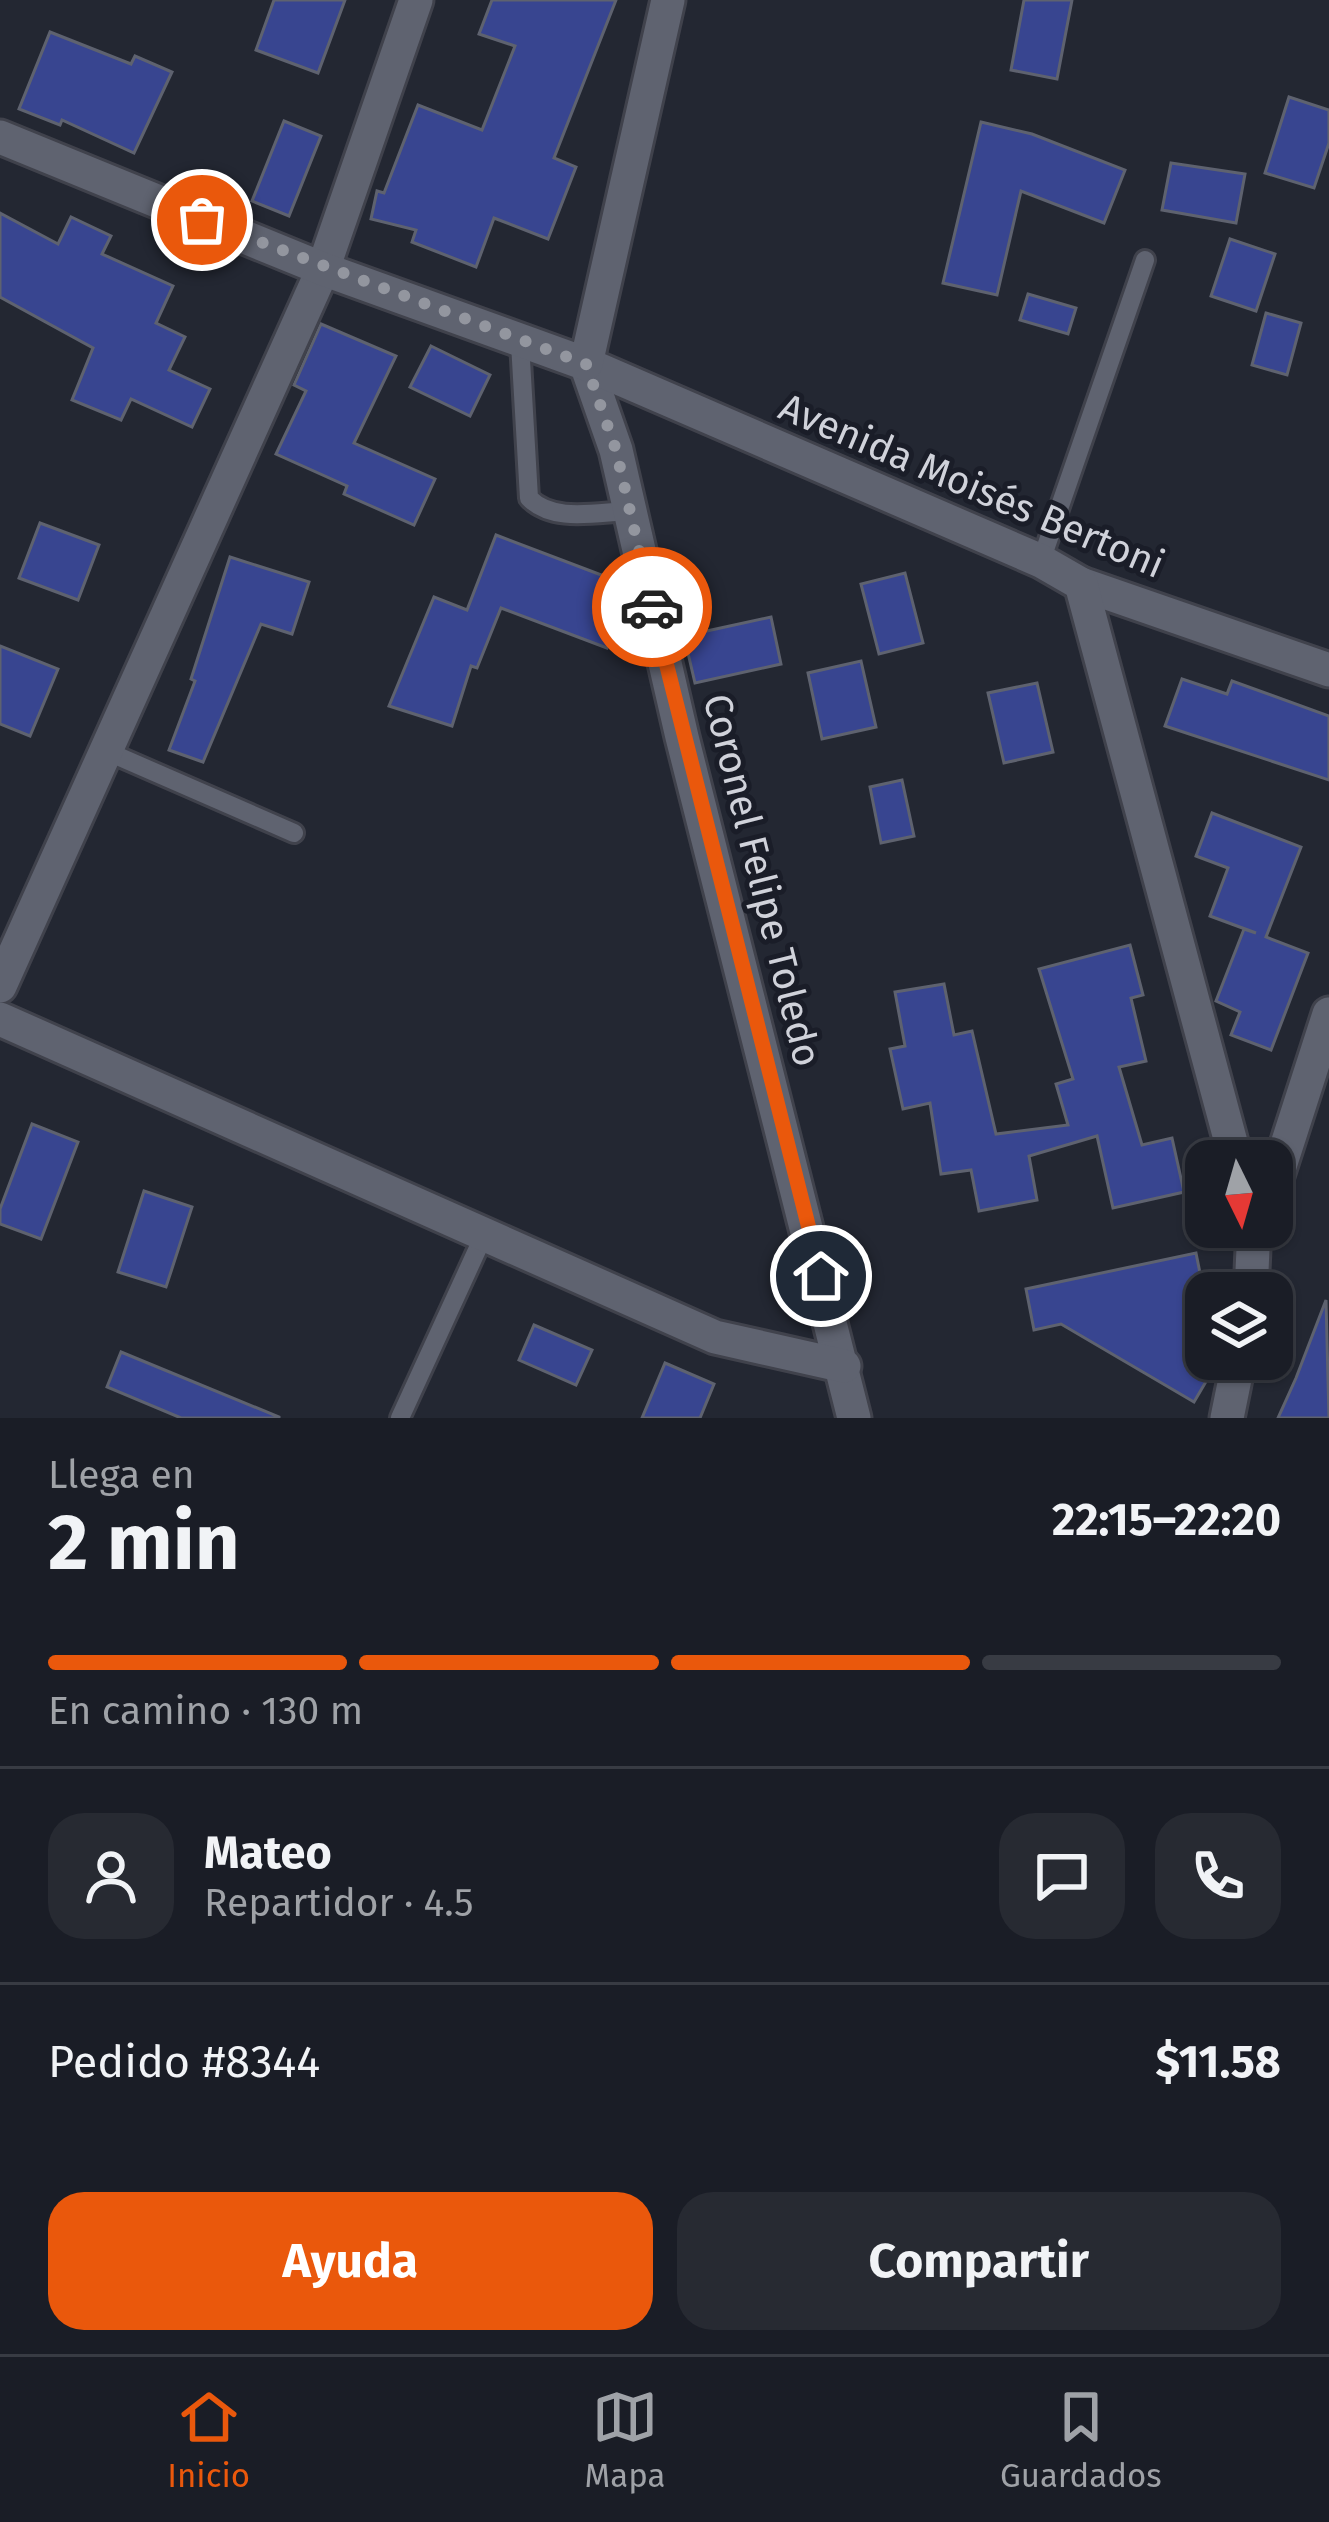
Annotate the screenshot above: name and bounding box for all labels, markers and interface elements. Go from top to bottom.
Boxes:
pin [151,169,253,271]
icon: bag [169,187,235,253]
street label: Avenida Moisés Bertoni [772,384,1171,588]
courier [592,547,712,667]
icon: car [619,574,685,640]
street label: Coronel Felipe Toledo [694,689,831,1071]
north arrow [1185,1140,1293,1248]
map controls [1185,1140,1293,1380]
pin [770,1225,872,1327]
icon: home [788,1243,854,1309]
button: layers [1185,1272,1293,1380]
text: Llega en [48,1452,195,1498]
text: 22:15–22:20 [1052,1493,1281,1547]
text: 2 min [48,1496,240,1590]
text: En camino · 130 m [48,1688,363,1734]
button: person [48,1813,174,1939]
button: chat [999,1813,1125,1939]
button: phone [1155,1813,1281,1939]
text: Mateo [204,1826,332,1880]
text: Repartidor · 4.5 [204,1880,474,1926]
text: Pedido #8344 [48,2035,320,2089]
text: $11.58 [1155,2035,1281,2089]
button: Ayuda [48,2192,653,2330]
button: Compartir [677,2192,1281,2330]
tab: Inicio [167,2384,250,2496]
tab: Mapa [585,2384,665,2496]
tab: Guardados [1000,2384,1162,2496]

